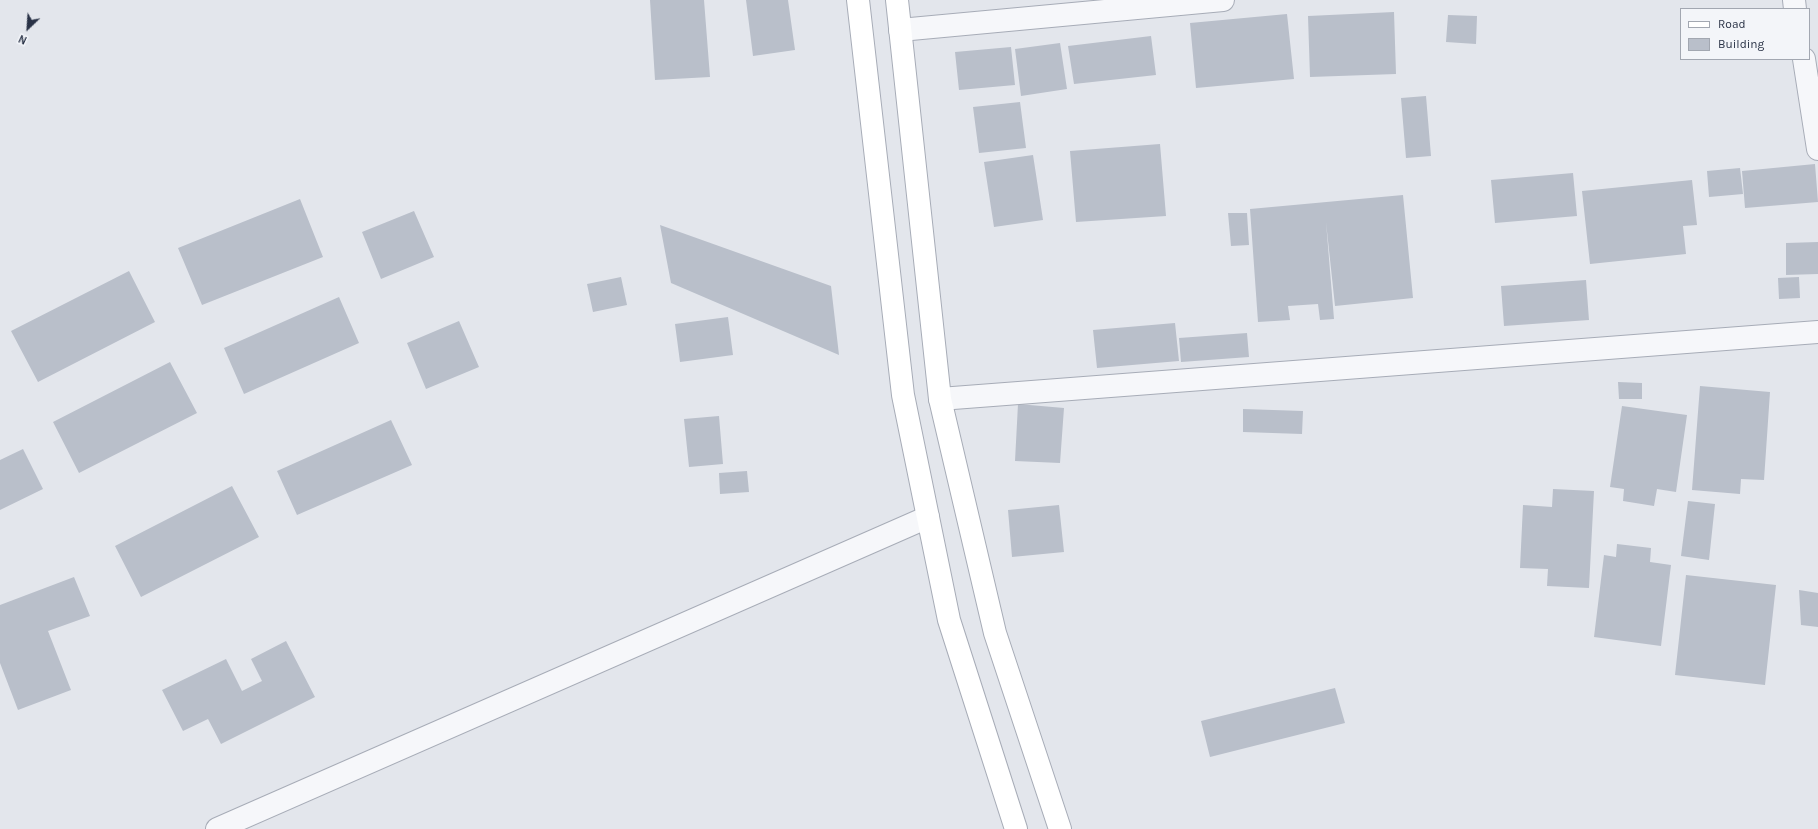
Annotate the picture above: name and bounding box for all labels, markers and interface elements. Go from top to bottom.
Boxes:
north arrow [8,8,48,48]
legend [1680,8,1810,60]
text: Road [1718,17,1746,31]
text: N [16,32,29,47]
text: Building [1718,37,1764,51]

